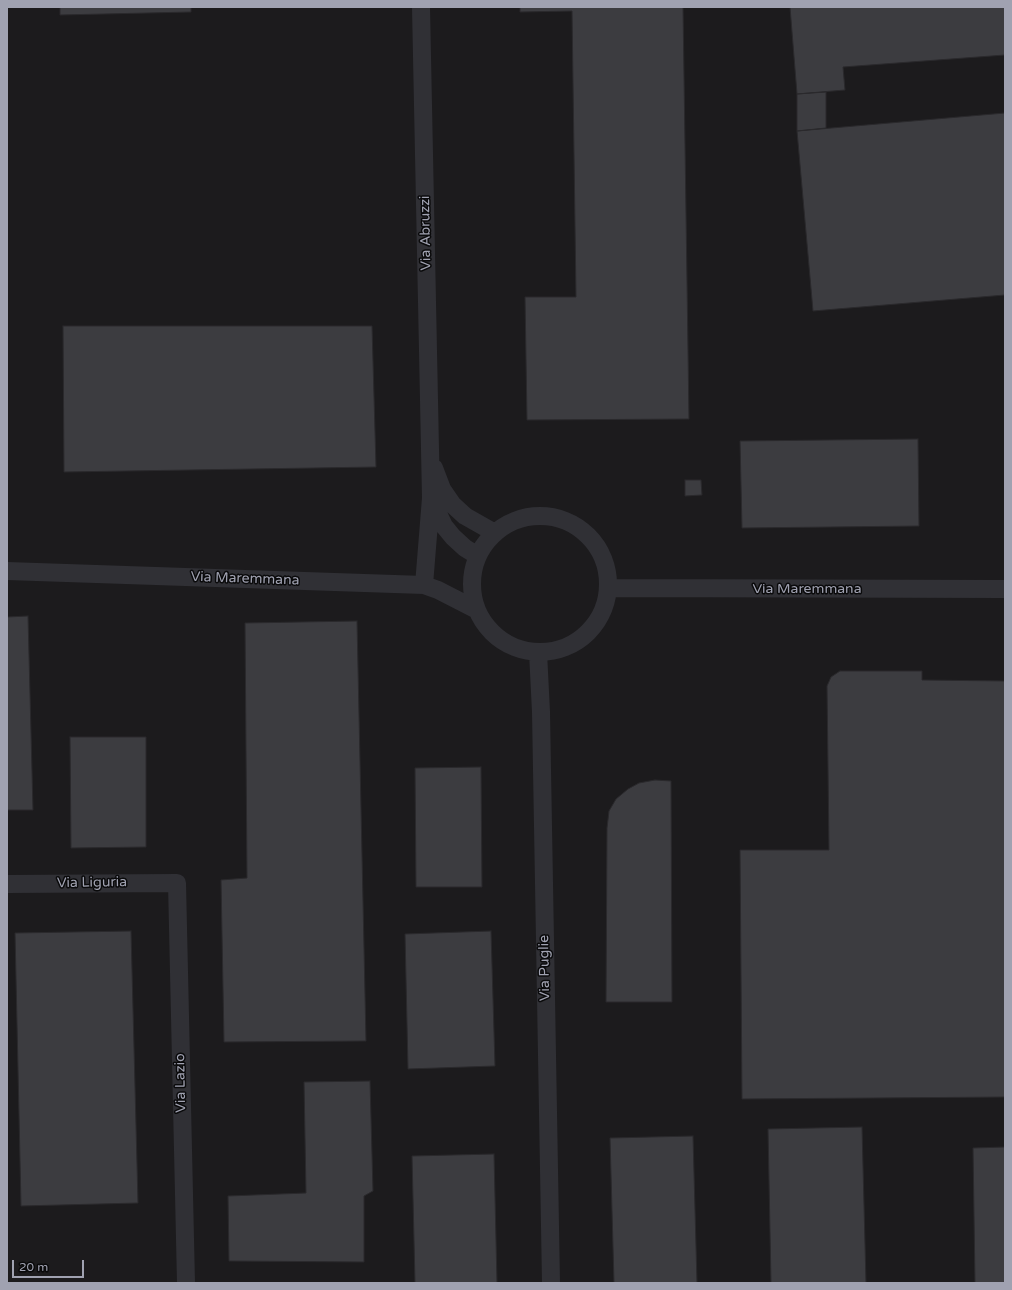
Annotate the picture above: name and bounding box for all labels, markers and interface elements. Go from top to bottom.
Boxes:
street label: Via Abruzzi [417,195,435,271]
street label: Via Maremmana [190,569,300,589]
street label: Via Maremmana [752,581,862,597]
street label: Via Liguria [57,874,127,892]
street label: Via Puglie [536,935,554,1001]
street label: Via Lazio [172,1053,190,1113]
scale bar [14,1252,86,1278]
text: 20 m [19,1260,48,1274]

